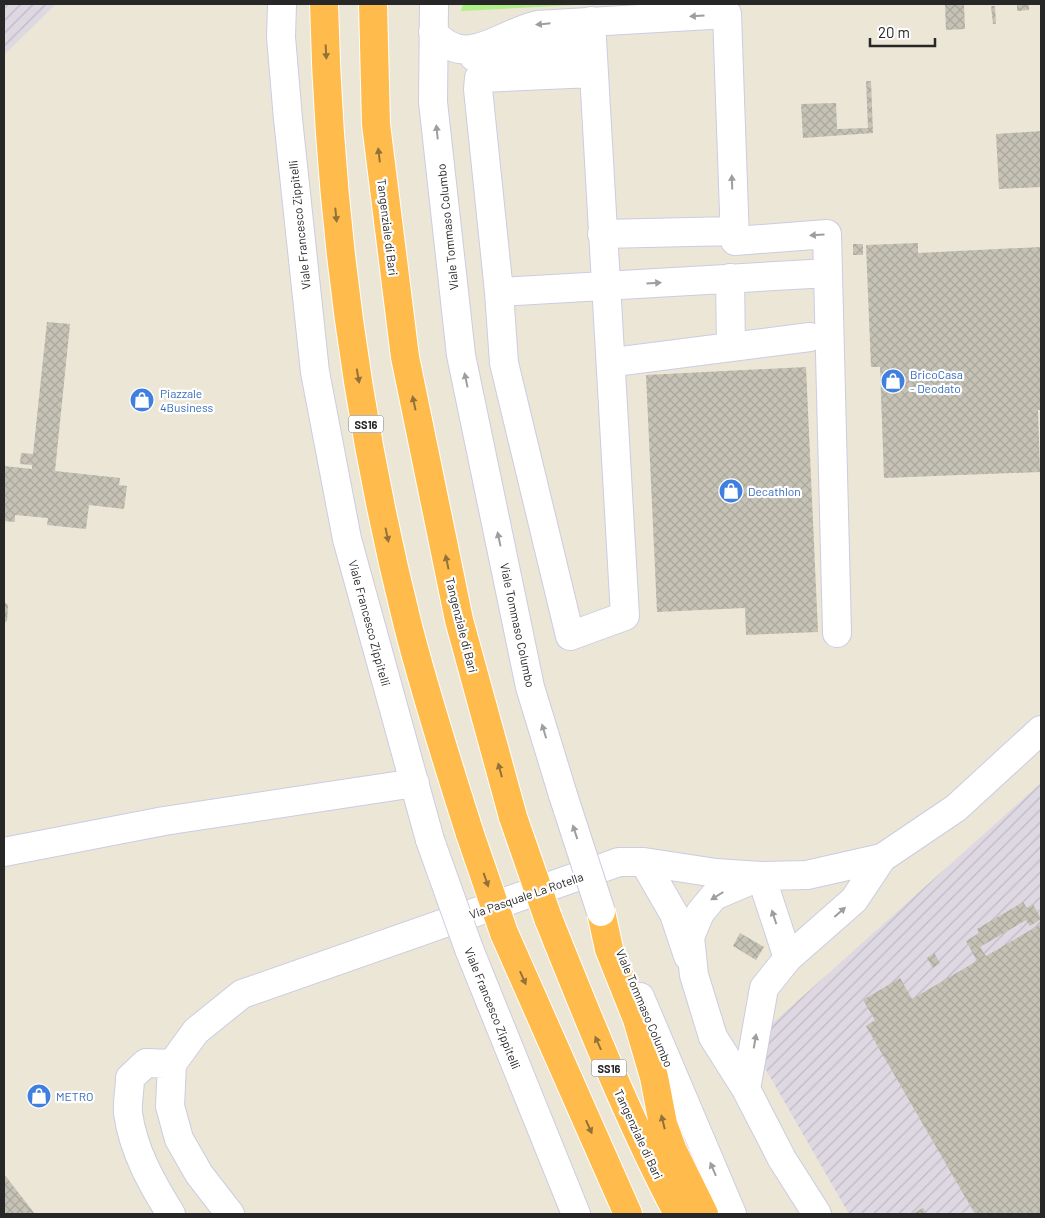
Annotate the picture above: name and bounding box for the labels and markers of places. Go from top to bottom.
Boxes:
place label: BricoCasa - Deodato [910,367,963,395]
shop icon: BricoCasa - Deodato [880,368,906,394]
place label: Piazzale 4Business [160,386,213,414]
shop icon: Piazzale 4Business [129,387,155,413]
shop icon: Decathlon [718,478,744,504]
place label: Decathlon [748,484,801,498]
shop icon: METRO [26,1083,52,1109]
place label: METRO [56,1089,93,1103]

